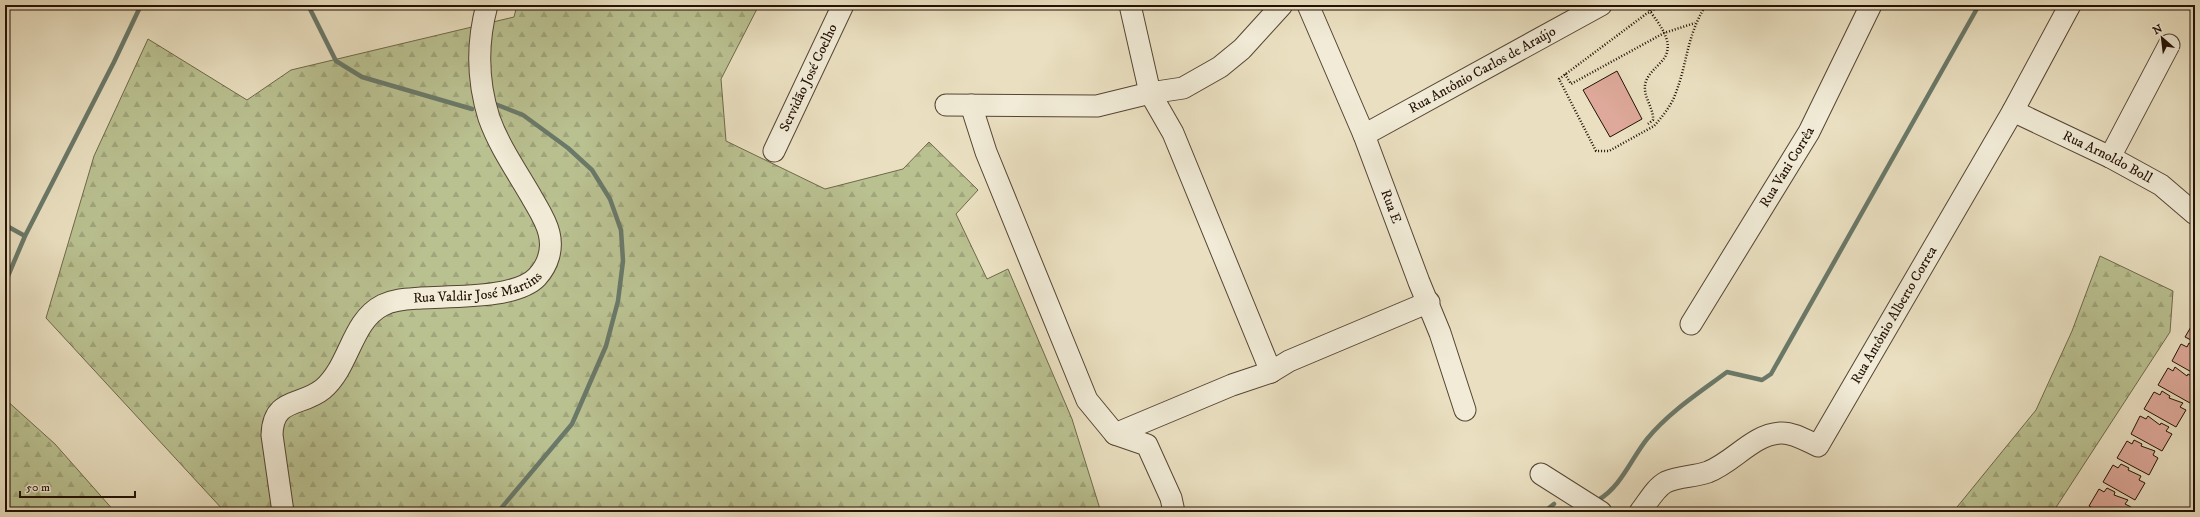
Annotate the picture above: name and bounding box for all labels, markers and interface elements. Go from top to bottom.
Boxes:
north arrow [2142,18,2182,58]
street label: Servidão José Coelho [775,21,842,135]
street label: Rua Antônio Carlos de Araújo [1406,22,1559,118]
text: N [2151,22,2165,38]
street label: Rua Vani Corrêa [1756,124,1819,211]
street label: Rua Arnoldo Boll [2060,127,2156,188]
street label: Rua E [1376,187,1405,226]
street label: Rua Antônio Alberto Correa [1847,243,1941,387]
street label: Rua Valdir José Martins [413,268,547,308]
scale bar [20,473,135,499]
text: 50 m [26,480,50,495]

